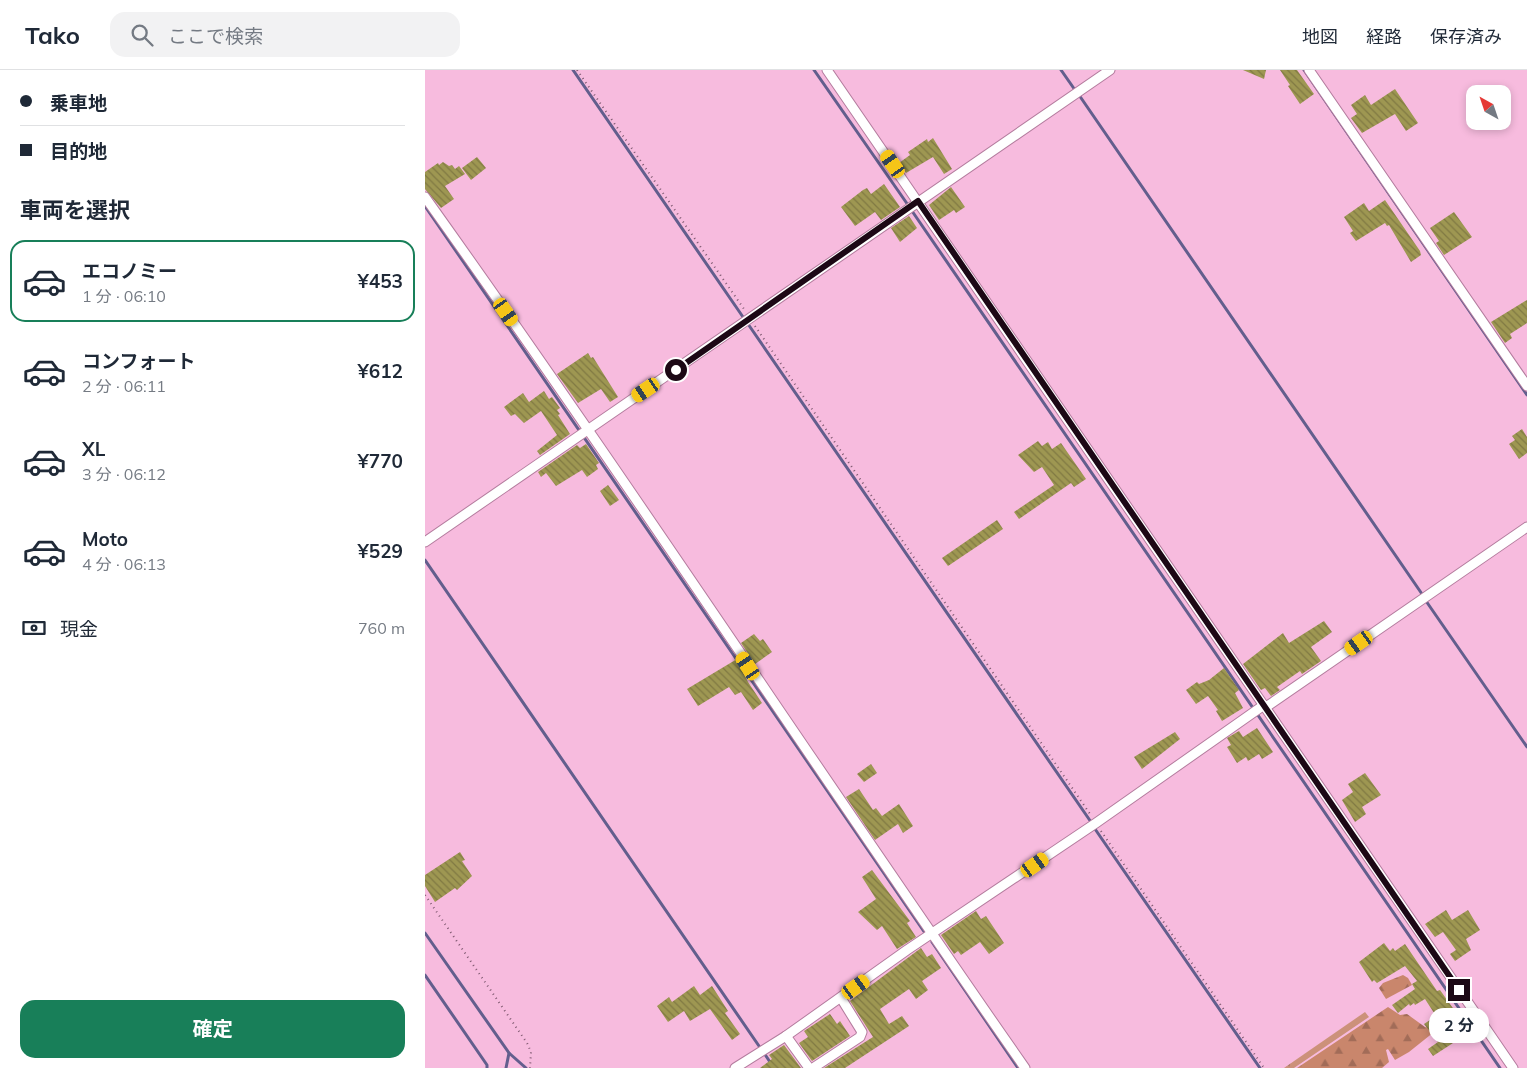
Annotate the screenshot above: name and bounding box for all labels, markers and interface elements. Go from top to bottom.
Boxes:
search box [110,12,460,57]
text: Tako [25,20,80,50]
icon: search [128,21,156,49]
text: ここで検索 [168,24,263,48]
text: 地図 [1302,25,1338,48]
text: 経路 [1366,25,1402,48]
text: 保存済み [1430,25,1502,48]
north arrow [1466,85,1511,130]
map controls [1466,85,1511,130]
text: 乗車地 [50,91,107,115]
text: 目的地 [50,139,107,163]
car [878,147,907,181]
text: 車両を選択 [20,196,130,224]
icon: car [22,259,67,304]
text: エコノミー [82,259,177,283]
text: ¥453 [357,269,403,293]
text: 1 分 · 06:10 [82,286,166,306]
car [491,295,520,329]
icon: car [22,349,67,394]
text: コンフォート [82,349,195,373]
text: ¥612 [357,359,403,383]
route start [665,359,687,381]
car [629,375,662,405]
text: 2 分 · 06:11 [82,376,166,396]
text: XL [82,437,105,461]
icon: car [22,439,67,484]
text: ¥770 [357,449,403,473]
text: 3 分 · 06:12 [82,464,166,484]
text: Moto [82,527,128,551]
icon: car [22,529,67,574]
text: ¥529 [357,539,403,563]
text: 4 分 · 06:13 [82,554,166,574]
icon: cash [20,614,48,642]
text: 現金 [60,617,98,641]
text: 760 m [358,618,405,638]
car [1342,628,1375,658]
car [733,649,762,683]
car [1018,850,1051,880]
car [839,972,872,1002]
route end [1448,979,1470,1001]
button: 確定 [20,1000,405,1058]
callout: 2 分 [1429,1008,1489,1042]
text: 2 分 [1444,1015,1474,1035]

